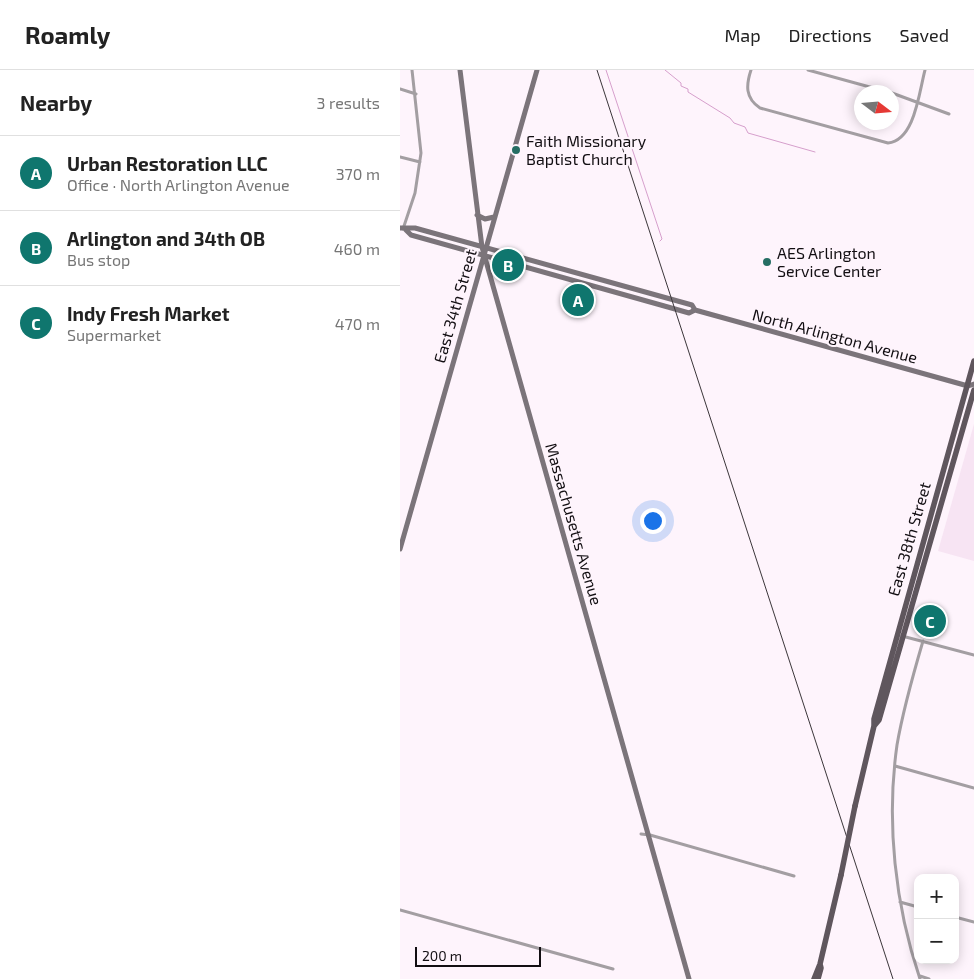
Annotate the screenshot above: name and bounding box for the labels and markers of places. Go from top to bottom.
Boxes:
place label: Faith Missionary Baptist Church [526,131,647,168]
marker: Faith Missionary Baptist Church [510,144,522,156]
place label: AES Arlington Service Center [777,243,882,280]
pin: B [492,246,524,284]
marker: AES Arlington Service Center [761,256,773,268]
pin: A [562,281,594,319]
pin: C [914,602,946,640]

